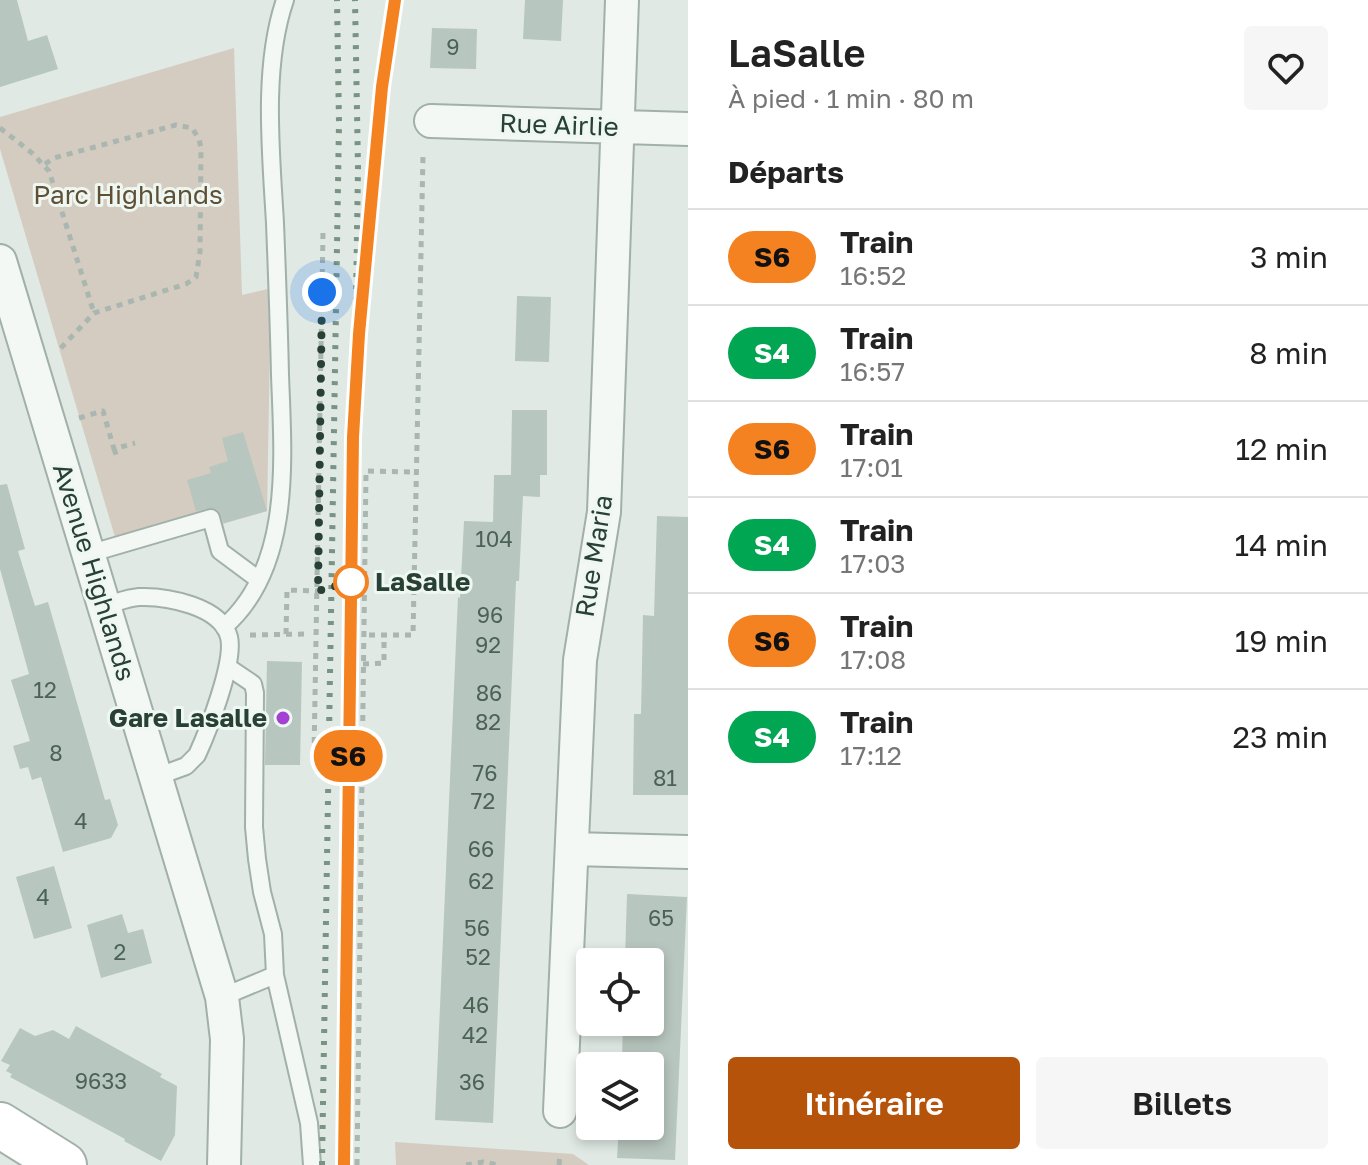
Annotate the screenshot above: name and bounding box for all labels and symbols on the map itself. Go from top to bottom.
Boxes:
house number: 9 [446,33,460,60]
street label: Rue Airlie [499,107,619,142]
park label: Parc Highlands [33,179,223,210]
your location [302,272,342,312]
street label: Avenue Highlands [47,459,142,684]
street label: Rue Maria [569,493,618,619]
house number: 104 [475,525,513,552]
marker: LaSalle [334,565,368,599]
place label: LaSalle [375,566,470,597]
house number: 96 [477,601,503,628]
house number: 92 [475,631,501,658]
house number: 12 [33,676,57,703]
house number: 86 [476,679,502,706]
place label: Gare Lasalle [109,702,267,733]
house number: 82 [475,708,501,735]
marker: Gare Lasalle [274,709,292,727]
line badge: S6 [312,730,384,782]
house number: 8 [49,739,63,766]
house number: 76 [473,759,497,786]
house number: 81 [653,764,677,791]
house number: 72 [471,787,495,814]
house number: 4 [74,807,88,834]
house number: 66 [468,835,494,862]
house number: 62 [468,867,494,894]
house number: 4 [36,883,50,910]
house number: 65 [648,904,674,931]
house number: 56 [464,914,490,941]
house number: 2 [114,938,126,965]
house number: 52 [465,943,491,970]
house number: 46 [463,991,489,1018]
house number: 42 [462,1021,488,1048]
house number: 9633 [75,1067,127,1094]
house number: 36 [459,1068,485,1095]

